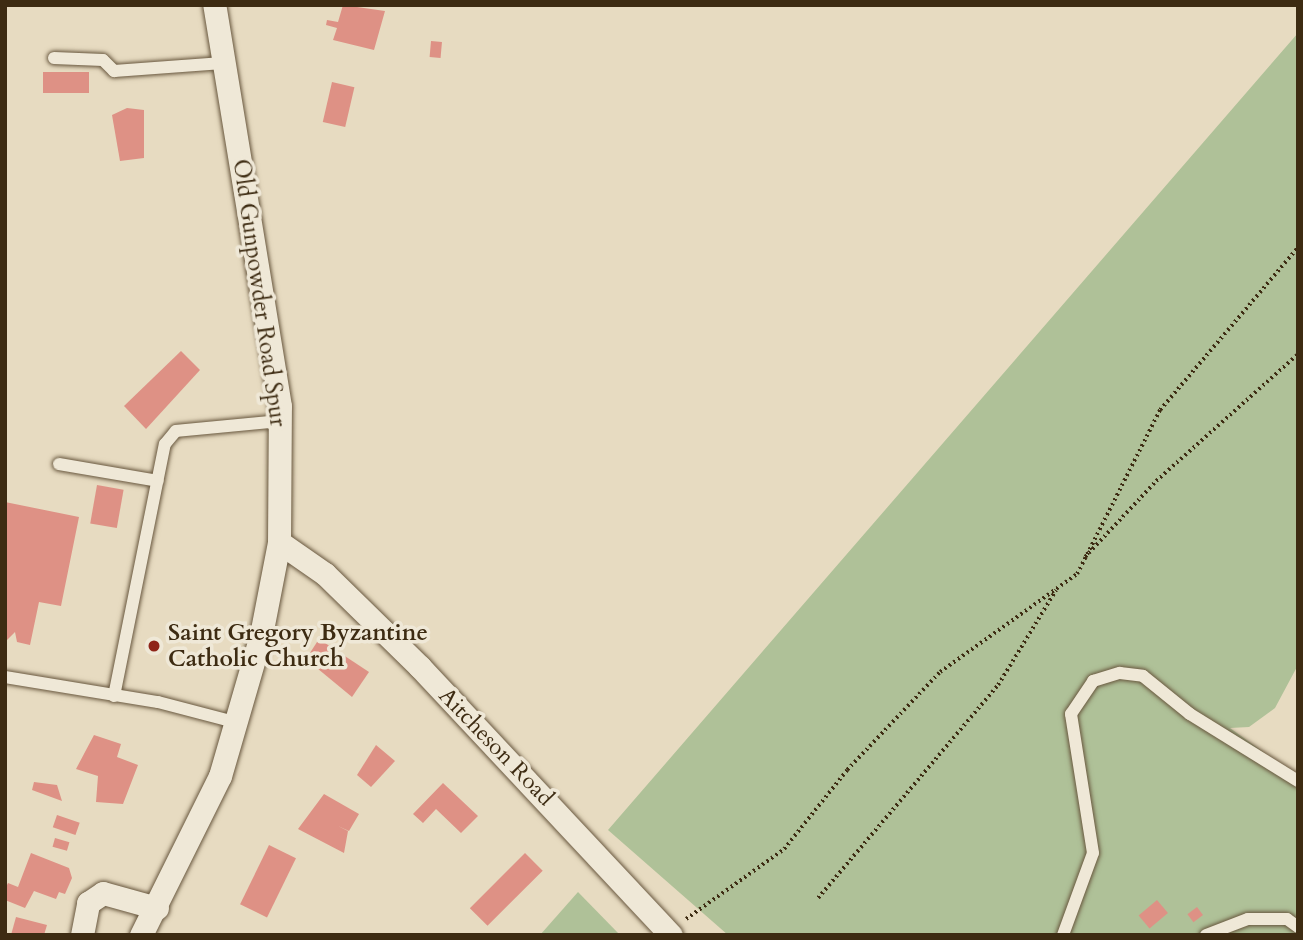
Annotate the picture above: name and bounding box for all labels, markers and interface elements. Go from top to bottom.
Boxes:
street label: Old Gunpowder Road Spur [227,157,291,429]
place label: Saint Gregory Byzantine Catholic Church [168,619,428,673]
marker: Saint Gregory Byzantine Catholic Church [146,638,162,654]
street label: Aitcheson Road [433,682,559,812]

